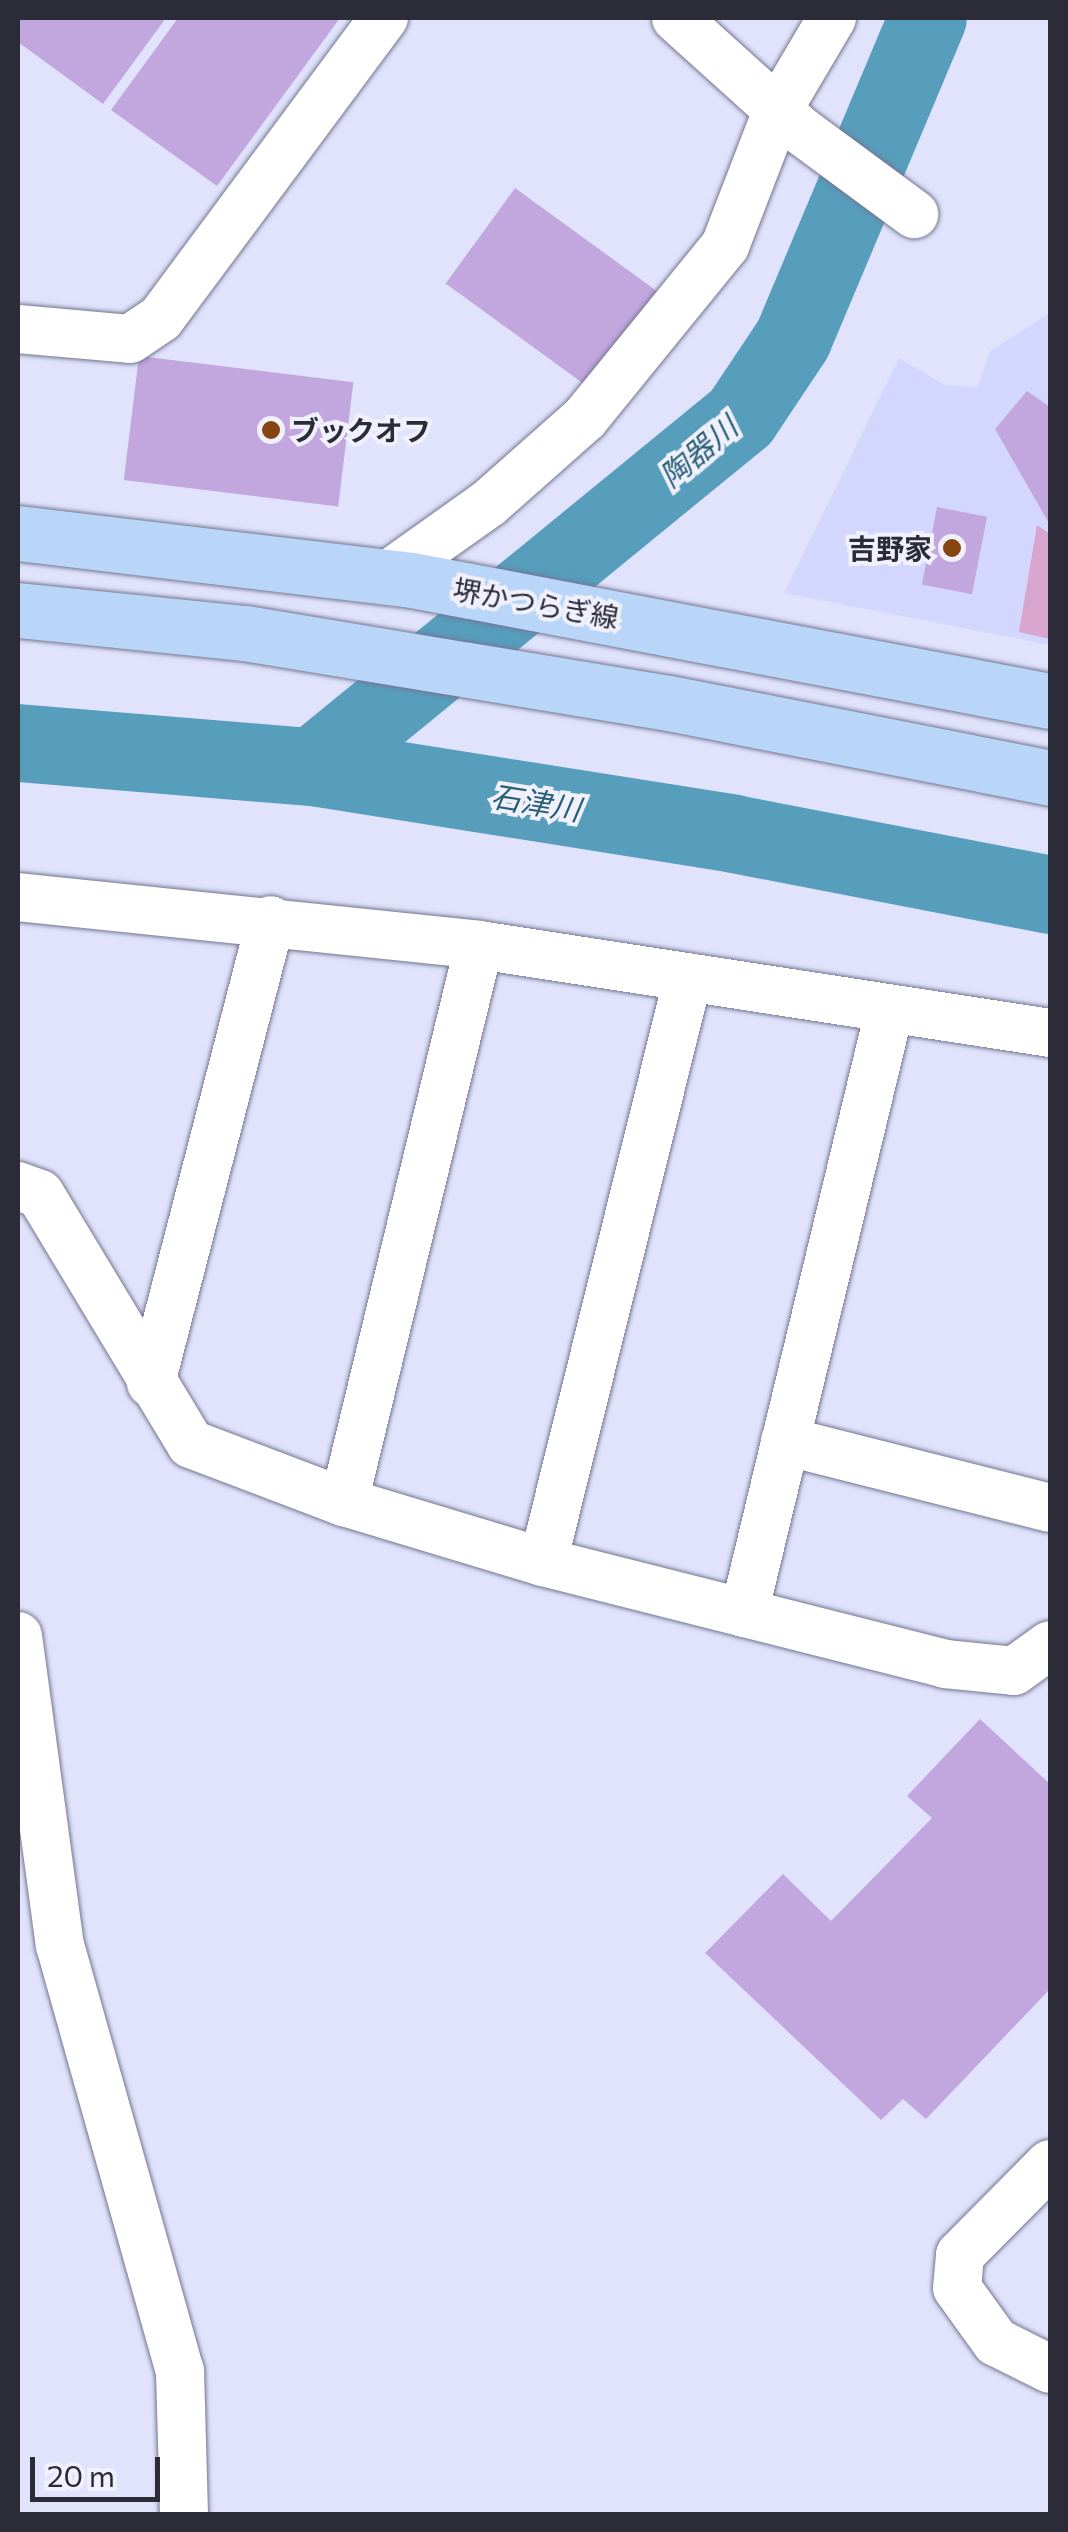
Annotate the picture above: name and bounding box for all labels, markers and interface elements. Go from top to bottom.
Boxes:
water label: 陶器川 [652,408,744,494]
place label: ブックオフ [291,413,431,447]
marker: ブックオフ [260,419,282,441]
place label: 吉野家 [848,531,932,565]
marker: 吉野家 [941,537,963,559]
street label: 堺かつらぎ線 [450,572,622,634]
water label: 石津川 [489,777,583,827]
scale bar [35,2437,165,2499]
text: 20 m [47,2456,115,2493]

